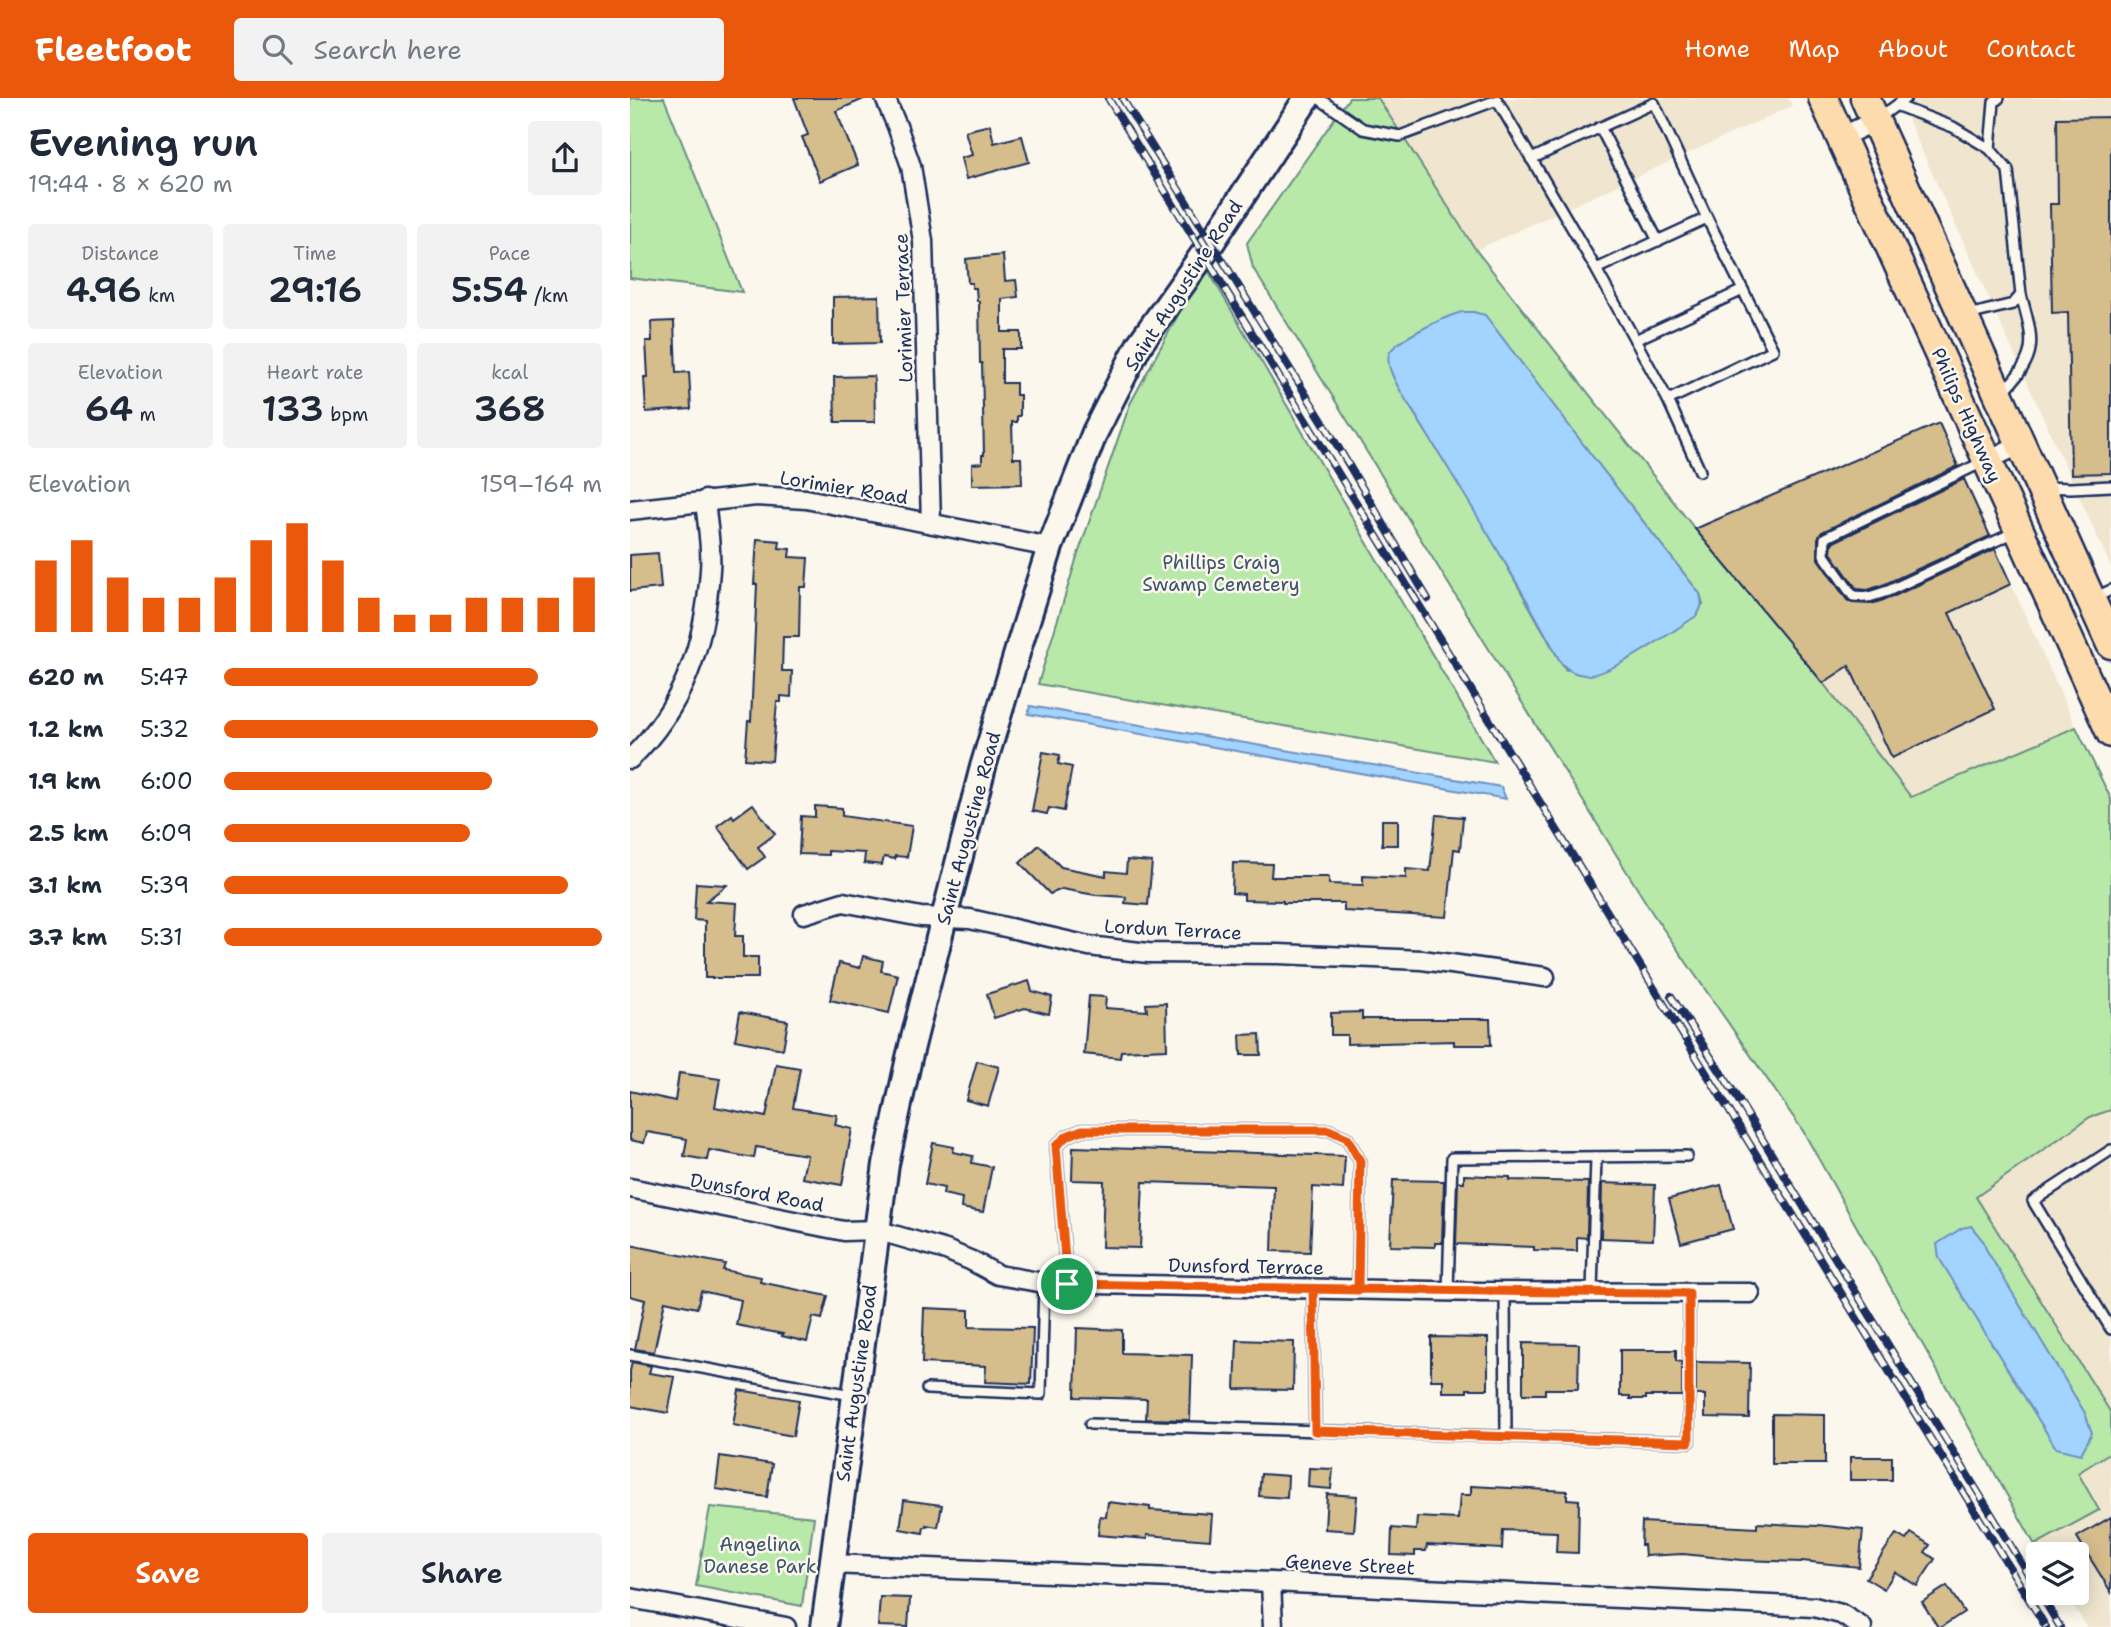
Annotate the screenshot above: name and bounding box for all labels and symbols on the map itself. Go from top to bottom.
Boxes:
street label: Saint Augustine Road [1119,195,1248,376]
street label: Lorimier Terrace [888,233,919,383]
street label: Philips Highway [1926,344,2008,487]
street label: Lorimier Road [778,465,910,510]
park label: Phillips Craig Swamp Cemetery [1142,550,1300,597]
street label: Saint Augustine Road [931,729,1006,927]
street label: Lordun Terrace [1103,913,1242,946]
street label: Dunsford Road [688,1167,826,1218]
street label: Dunsford Terrace [1168,1253,1324,1280]
pin [1037,1254,1097,1314]
street label: Saint Augustine Road [830,1283,883,1483]
park label: Angelina Danese Park [703,1532,817,1579]
street label: Geneve Street [1284,1549,1415,1580]

